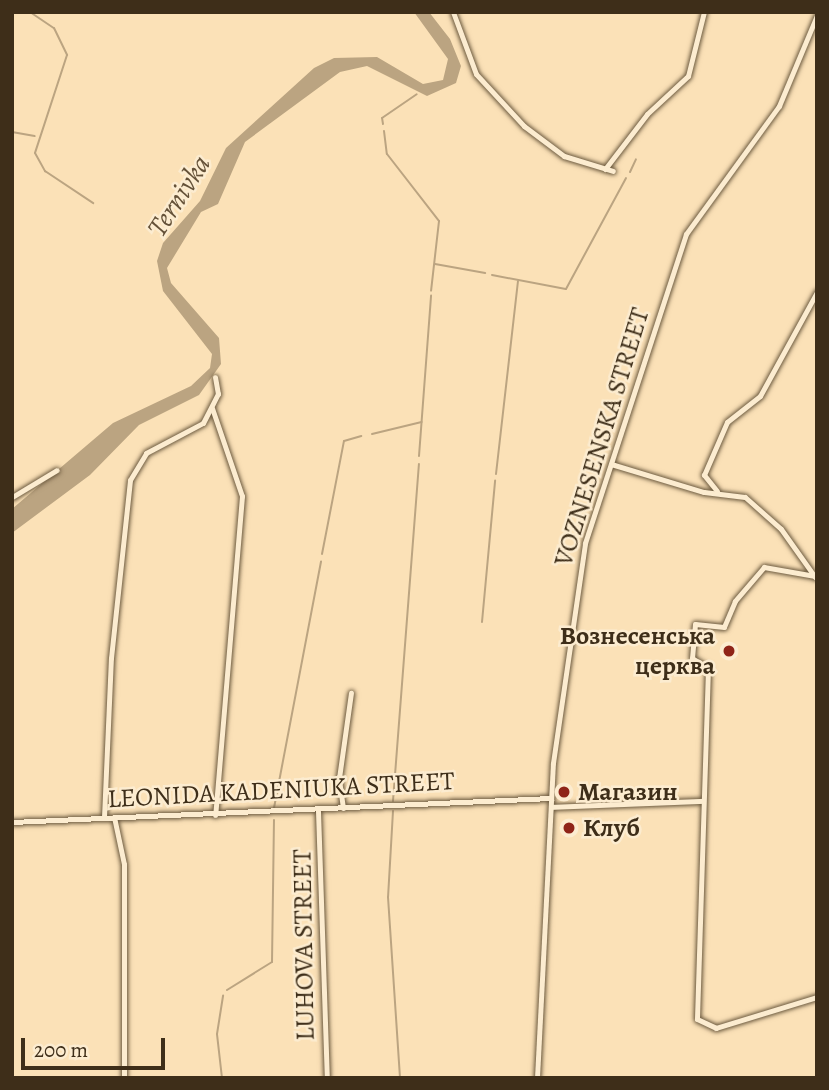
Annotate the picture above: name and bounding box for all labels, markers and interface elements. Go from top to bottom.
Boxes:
water label: Ternivka [140,149,218,243]
street label: VOZNESENSKA STREET [548,304,656,570]
place label: Вознесенська церква [560,620,715,682]
marker: Вознесенська церква [721,643,737,659]
street label: LEONIDA KADENIUKA STREET [107,765,455,815]
place label: Магазин [578,776,678,808]
marker: Магазин [556,784,572,800]
place label: Клуб [583,812,640,844]
marker: Клуб [561,820,577,836]
street label: LUHOVA STREET [287,849,321,1041]
scale bar [24,1024,168,1068]
text: 200 m [34,1036,88,1064]

